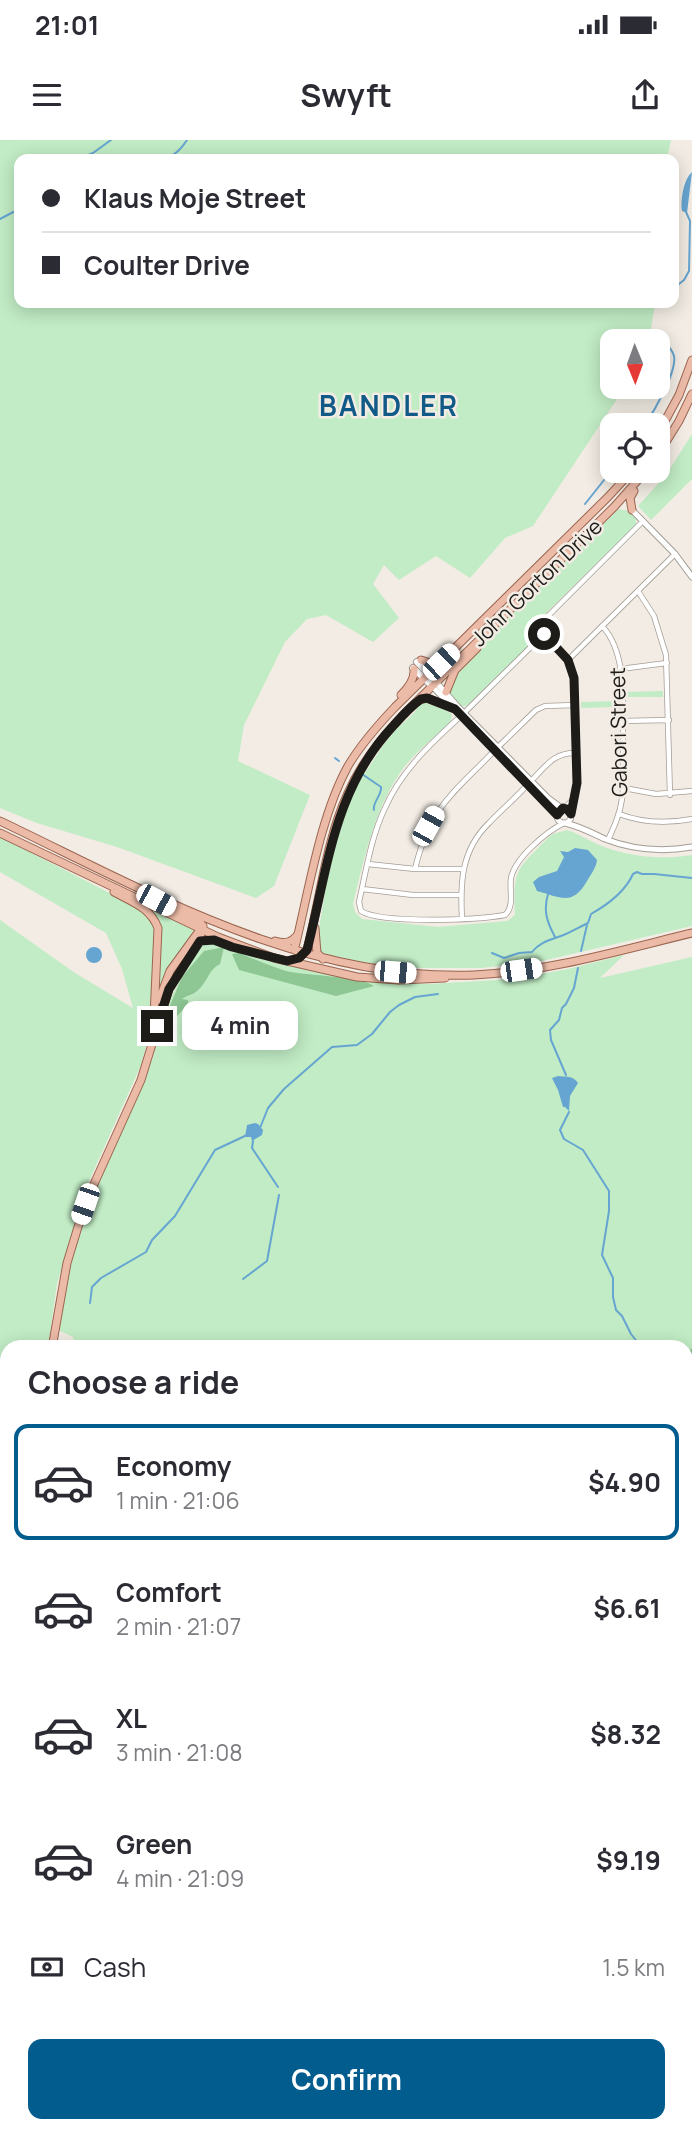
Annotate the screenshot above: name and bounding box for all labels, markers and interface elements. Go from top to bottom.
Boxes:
text: 21:01 [35,7,99,43]
text: Swyft [300,73,392,117]
icon: menu [28,76,66,114]
icon: share [626,76,664,114]
text: Klaus Moje Street [84,180,306,216]
text: Coulter Drive [84,247,250,283]
north arrow [600,329,670,399]
map controls [600,329,670,483]
district label: BANDLER [319,386,459,424]
button: locate [600,413,670,483]
street label: John Gorton Drive [465,512,608,652]
route start [528,618,560,650]
car [419,640,464,684]
street label: Gabori Street [603,667,633,797]
car [409,803,448,849]
car [133,881,180,919]
car [499,957,544,983]
car [374,960,417,984]
callout: 4 min [182,1002,297,1050]
text: 4 min [210,1009,270,1041]
route end [141,1010,173,1042]
car [69,1181,102,1227]
text: Choose a ride [28,1360,239,1404]
text: Economy [116,1448,231,1484]
icon: car [32,1451,95,1514]
text: $4.90 [588,1464,661,1500]
text: 1 min · 21:06 [116,1484,240,1516]
text: Comfort [116,1574,222,1610]
icon: car [32,1577,95,1640]
text: $6.61 [593,1590,661,1626]
text: 2 min · 21:07 [116,1610,241,1642]
text: XL [116,1700,147,1736]
icon: car [32,1703,95,1766]
text: $8.32 [590,1716,661,1752]
text: 3 min · 21:08 [116,1736,243,1768]
text: Green [116,1826,192,1862]
icon: car [32,1829,95,1892]
text: $9.19 [596,1842,661,1878]
text: 4 min · 21:09 [116,1862,244,1894]
icon: cash [28,1948,66,1986]
text: Cash [84,1949,146,1985]
text: 1.5 km [602,1951,665,1983]
button: Confirm [28,2039,665,2119]

